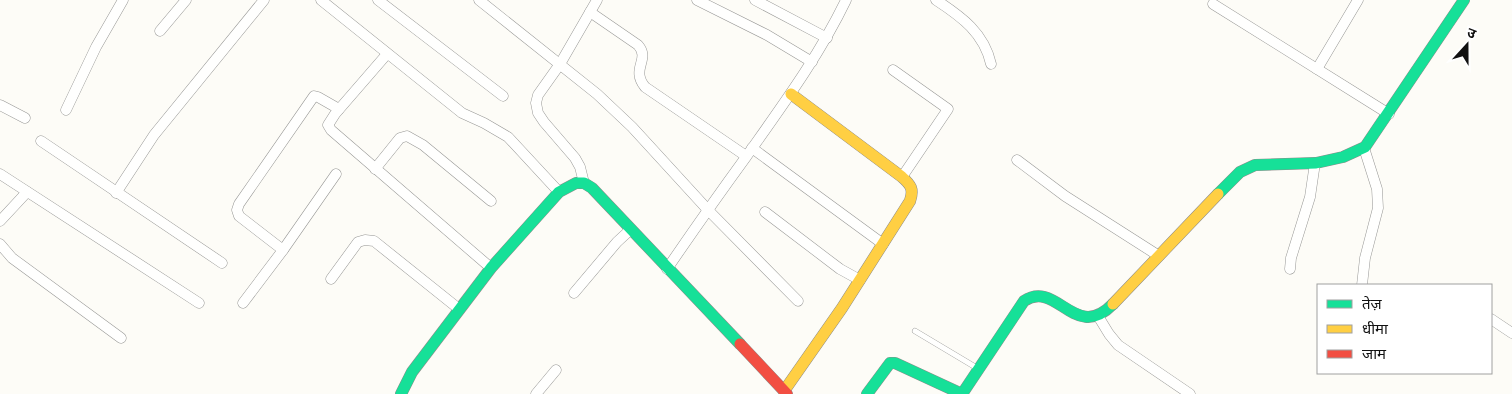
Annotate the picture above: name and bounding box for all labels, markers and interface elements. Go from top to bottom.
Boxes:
north arrow [1442,20,1492,70]
text: उ [1464,24,1479,45]
legend [1317,284,1492,374]
text: तेज़ [1362,295,1383,315]
text: धीमा [1362,321,1389,340]
text: जाम [1362,346,1387,365]

